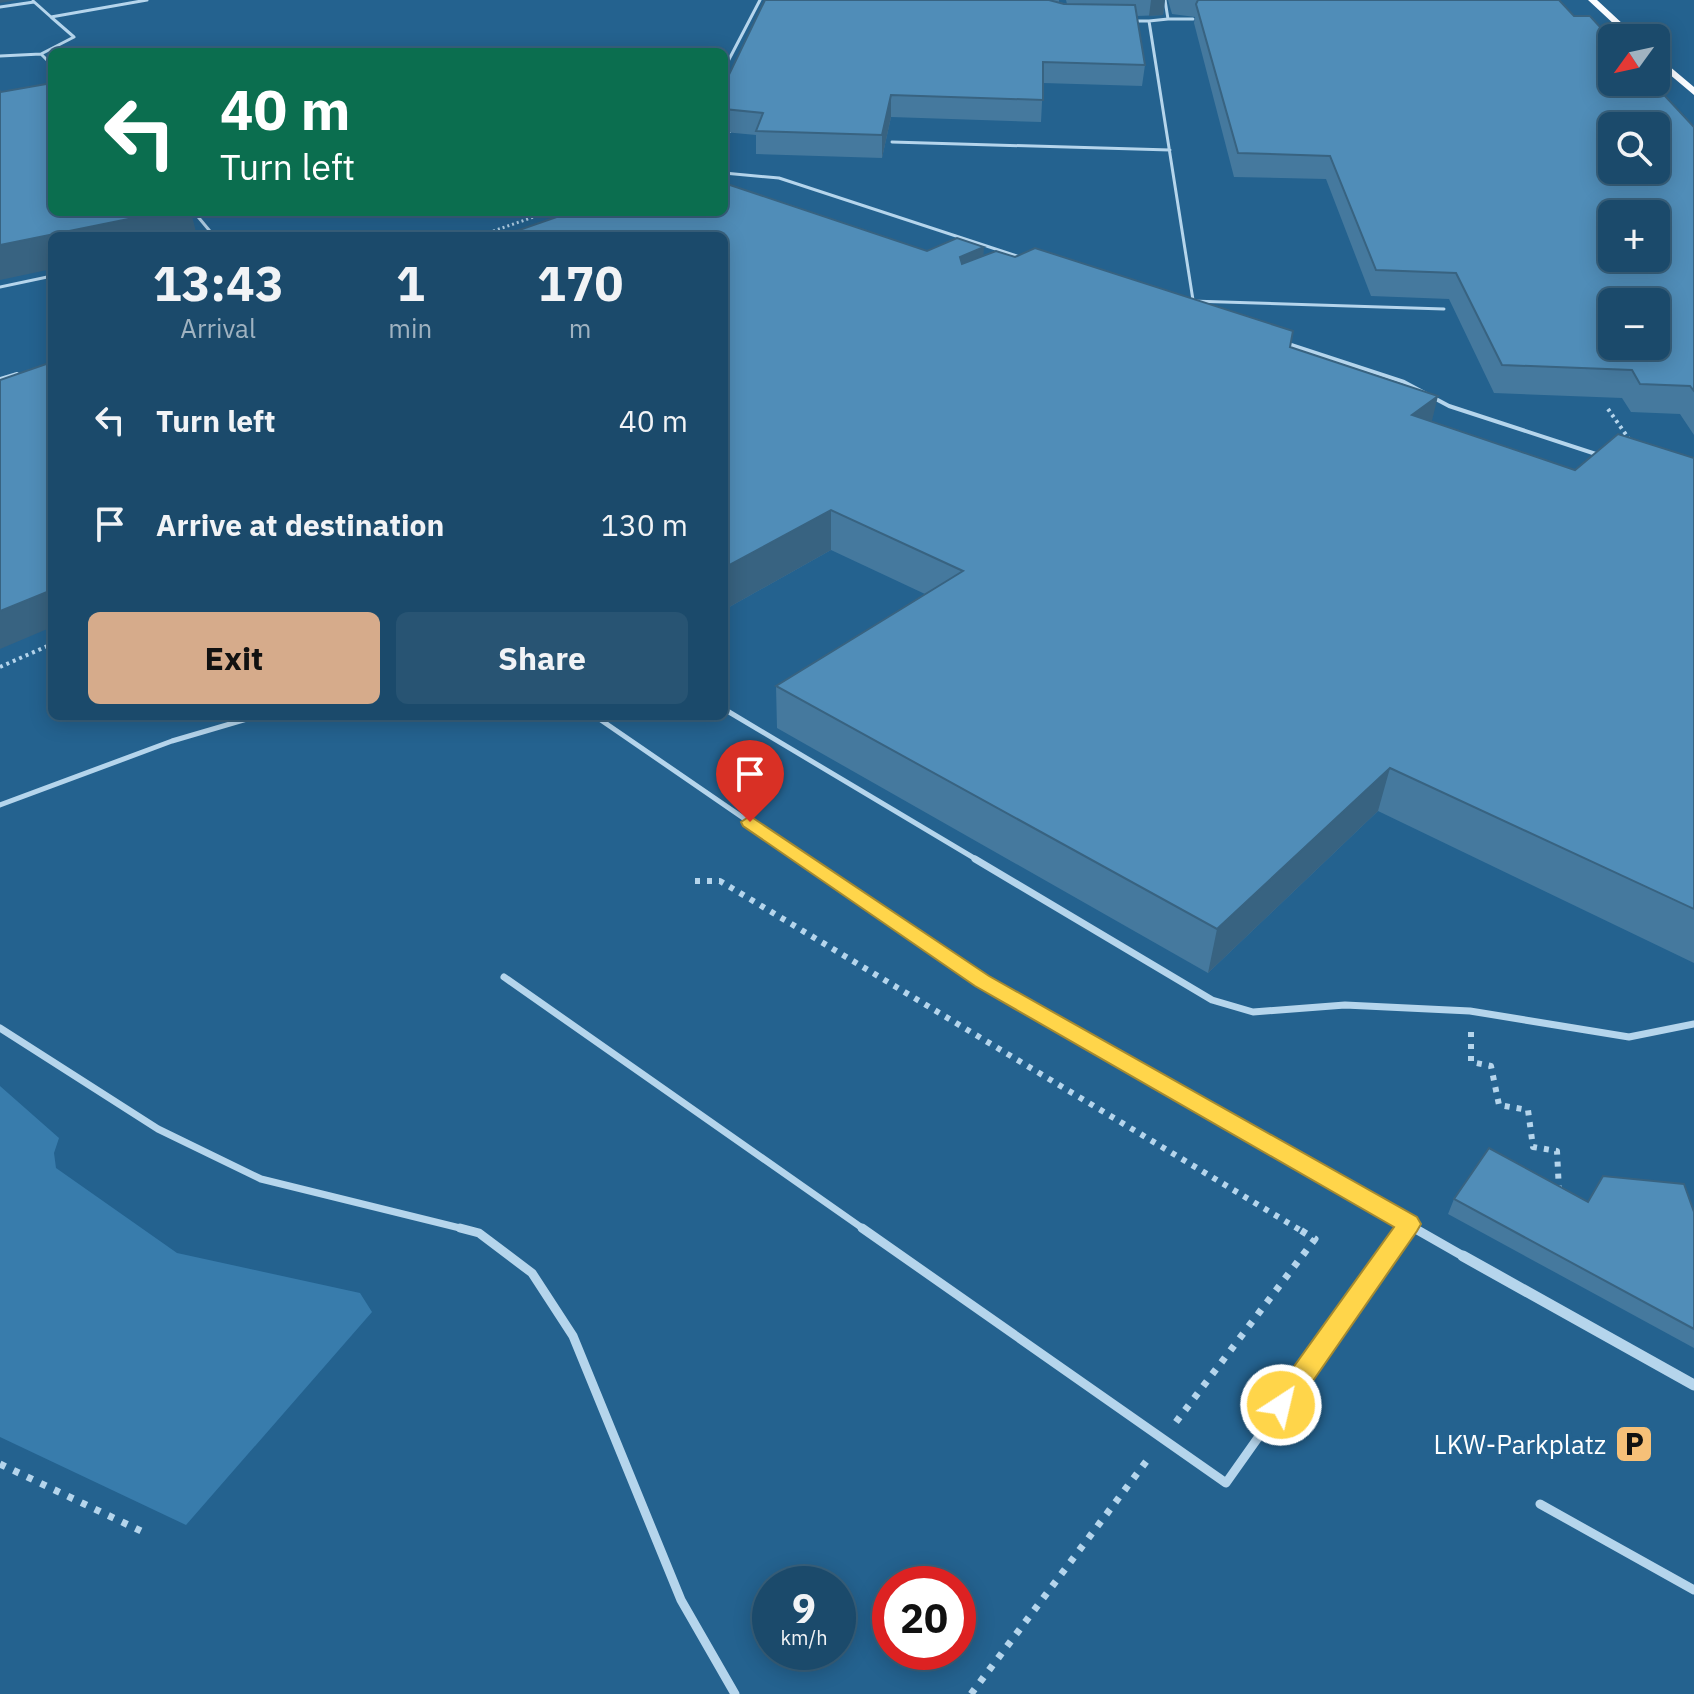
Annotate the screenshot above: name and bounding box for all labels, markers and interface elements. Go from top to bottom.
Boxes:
north arrow [1598,24,1670,96]
map controls [1598,24,1670,360]
text: 40 m [220,73,350,145]
icon: left [88,80,192,184]
button: search [1598,112,1670,184]
text: Turn left [220,143,355,190]
button: + [1598,200,1670,272]
text: 13:43 [153,252,284,314]
text: 1 [396,252,425,314]
text: 170 [537,252,623,314]
button: − [1598,288,1670,360]
text: Arrival [180,311,256,345]
text: min [388,311,432,345]
text: m [569,311,591,345]
icon: left [88,398,132,442]
text: Turn left [156,401,275,440]
text: 40 m [619,401,688,440]
icon: arrive [88,502,132,546]
text: Arrive at destination [156,505,444,544]
text: 130 m [601,505,688,544]
button: Exit [88,612,380,704]
button: Share [396,612,688,704]
pin [716,740,784,822]
icon: arrive [728,752,772,796]
position arrow [1239,1363,1323,1447]
parking icon: LKW-Parkplatz [1613,1423,1655,1465]
place label: LKW-Parkplatz [1434,1427,1606,1461]
speed limit sign: 20 [872,1566,976,1670]
text: 9 [792,1582,816,1634]
text: km/h [780,1624,828,1651]

